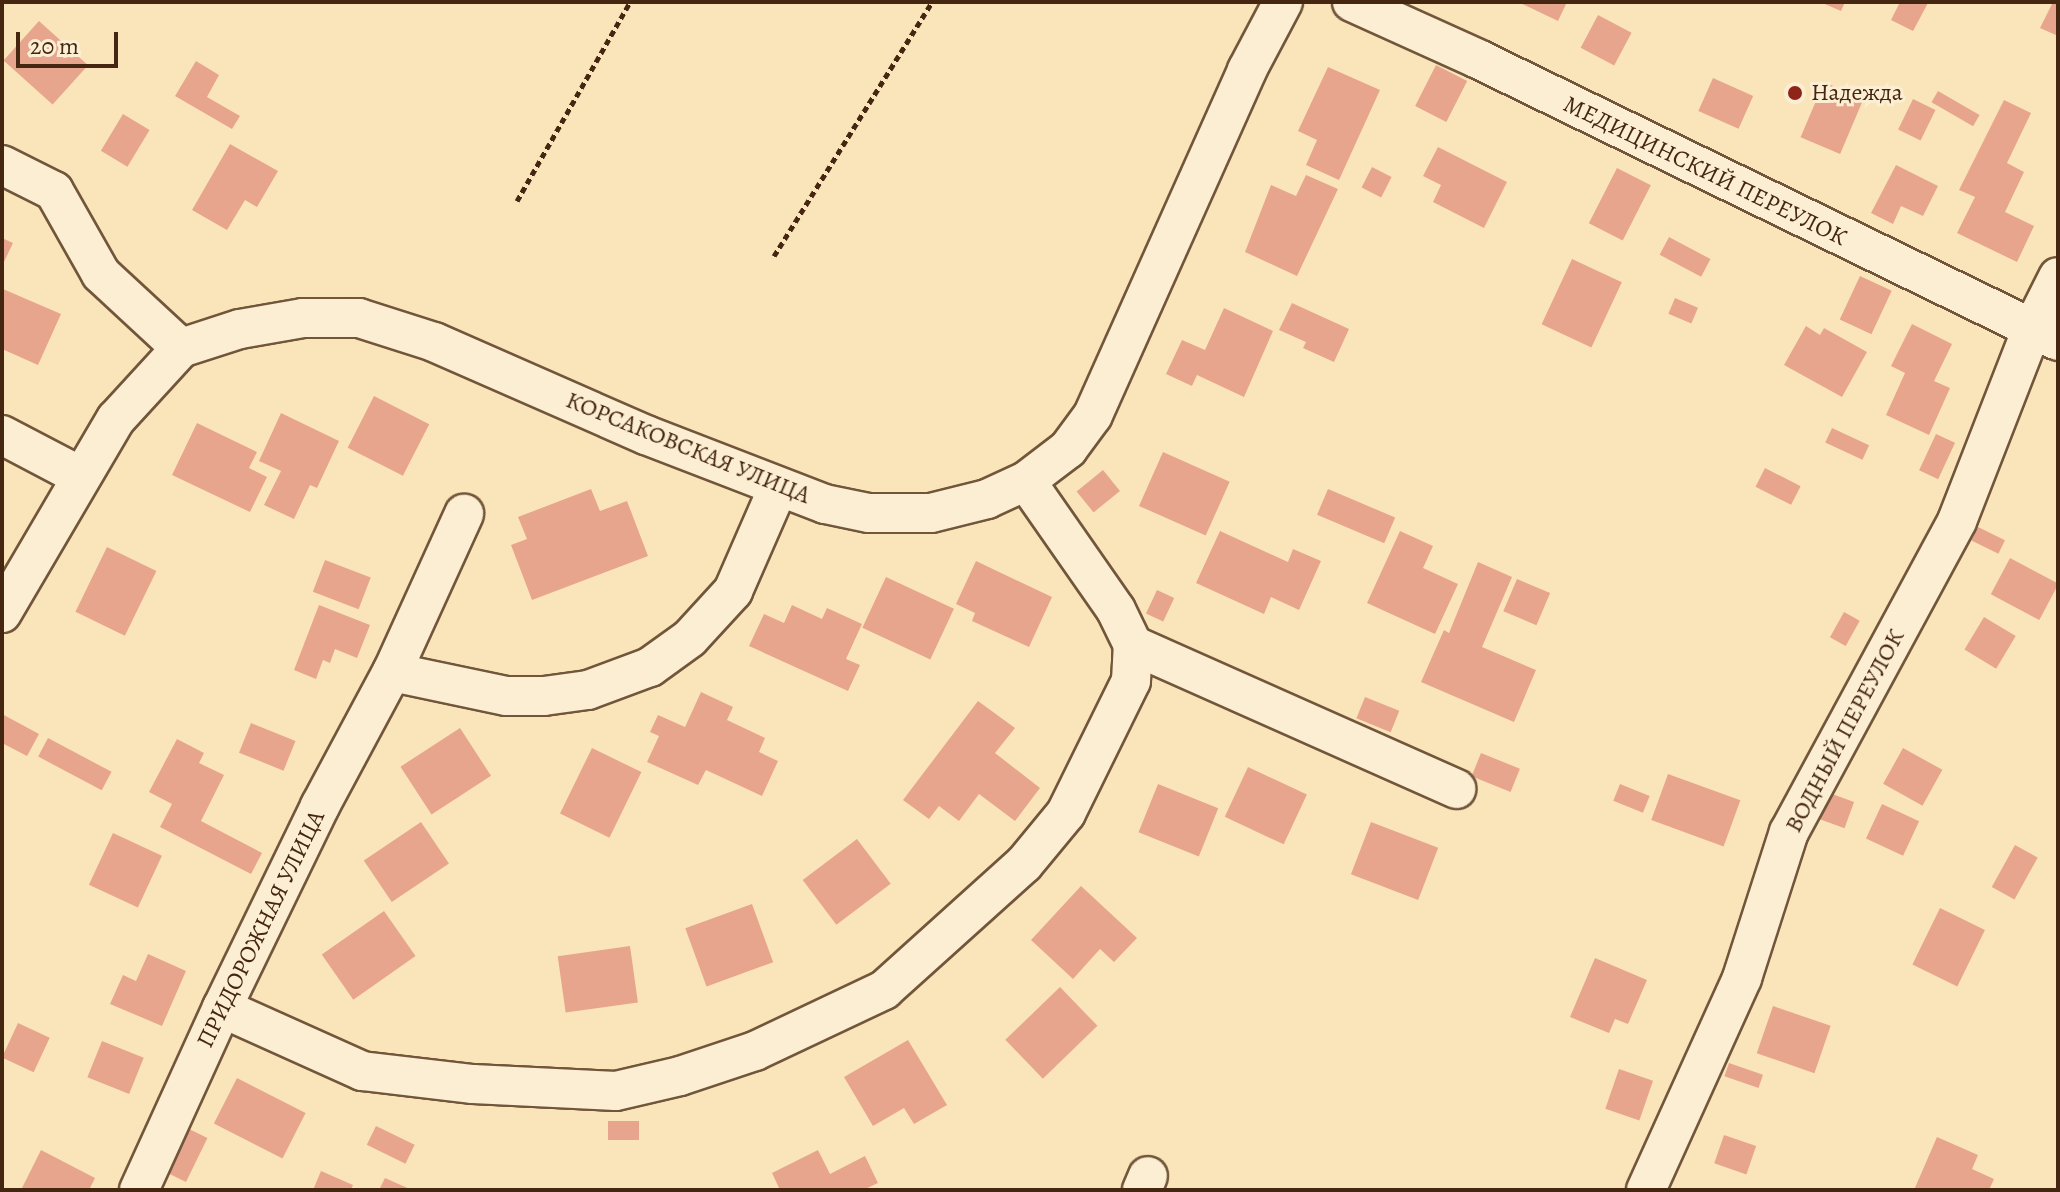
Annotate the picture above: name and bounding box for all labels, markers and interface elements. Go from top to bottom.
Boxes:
scale bar [20,16,122,66]
text: 20 m [30,30,79,62]
place label: Надежда [1811,79,1903,107]
marker: Надежда [1786,84,1804,102]
street label: МЕДИЦИНСКИЙ ПЕРЕУЛОК [1559,90,1851,252]
street label: КОРСАКОВСКАЯ УЛИЦА [562,386,814,510]
street label: ВОДНЫЙ ПЕРЕУЛОК [1779,625,1911,837]
street label: ПРИДОРОЖНАЯ УЛИЦА [191,806,331,1052]

